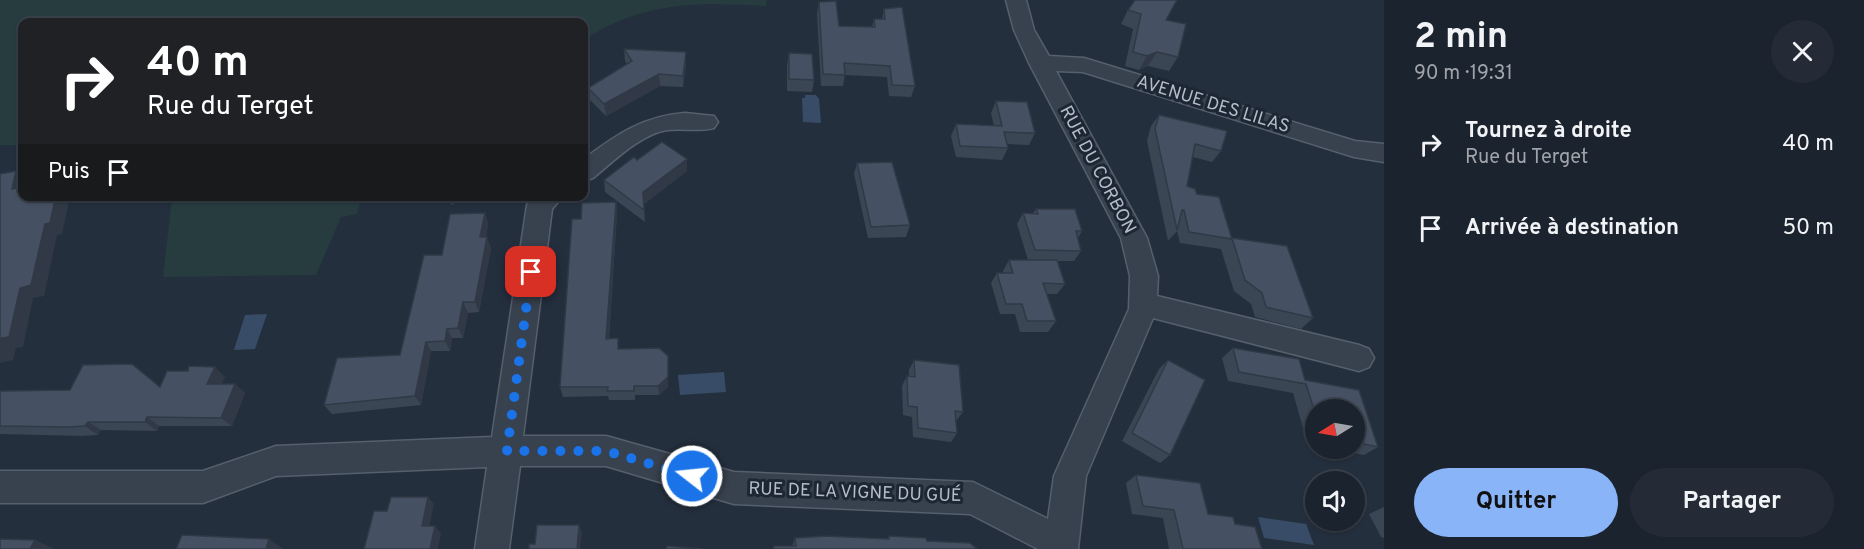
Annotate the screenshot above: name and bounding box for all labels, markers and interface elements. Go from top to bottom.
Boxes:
text: 2 min [1414,15,1508,61]
button: close [1771,20,1834,83]
text: 40 m [147,38,249,91]
icon: right [48,42,126,120]
text: 90 m · 19:31 [1414,61,1513,87]
street label: AVENUE DES LILAS [1134,71,1292,139]
text: Rue du Terget [147,90,314,124]
street label: RUE DU CORBON [1054,102,1140,238]
text: Tournez à droite [1465,118,1632,145]
icon: right [1414,128,1447,161]
text: 40 m [1782,131,1834,158]
text: Rue du Terget [1465,145,1588,171]
icon: arrive [102,156,135,189]
text: Puis [48,159,90,186]
icon: arrive [1414,212,1447,245]
text: Arrivée à destination [1465,215,1679,242]
text: 50 m [1782,215,1834,242]
pin [505,246,556,297]
icon: arrive [514,255,547,288]
north arrow [1305,399,1365,459]
map controls [1305,399,1365,531]
position arrow [660,444,724,508]
button: Quitter [1414,468,1618,537]
button: Partager [1630,468,1834,537]
button: sound [1305,471,1365,531]
street label: RUE DE LA VIGNE DU GUÉ [748,476,962,508]

